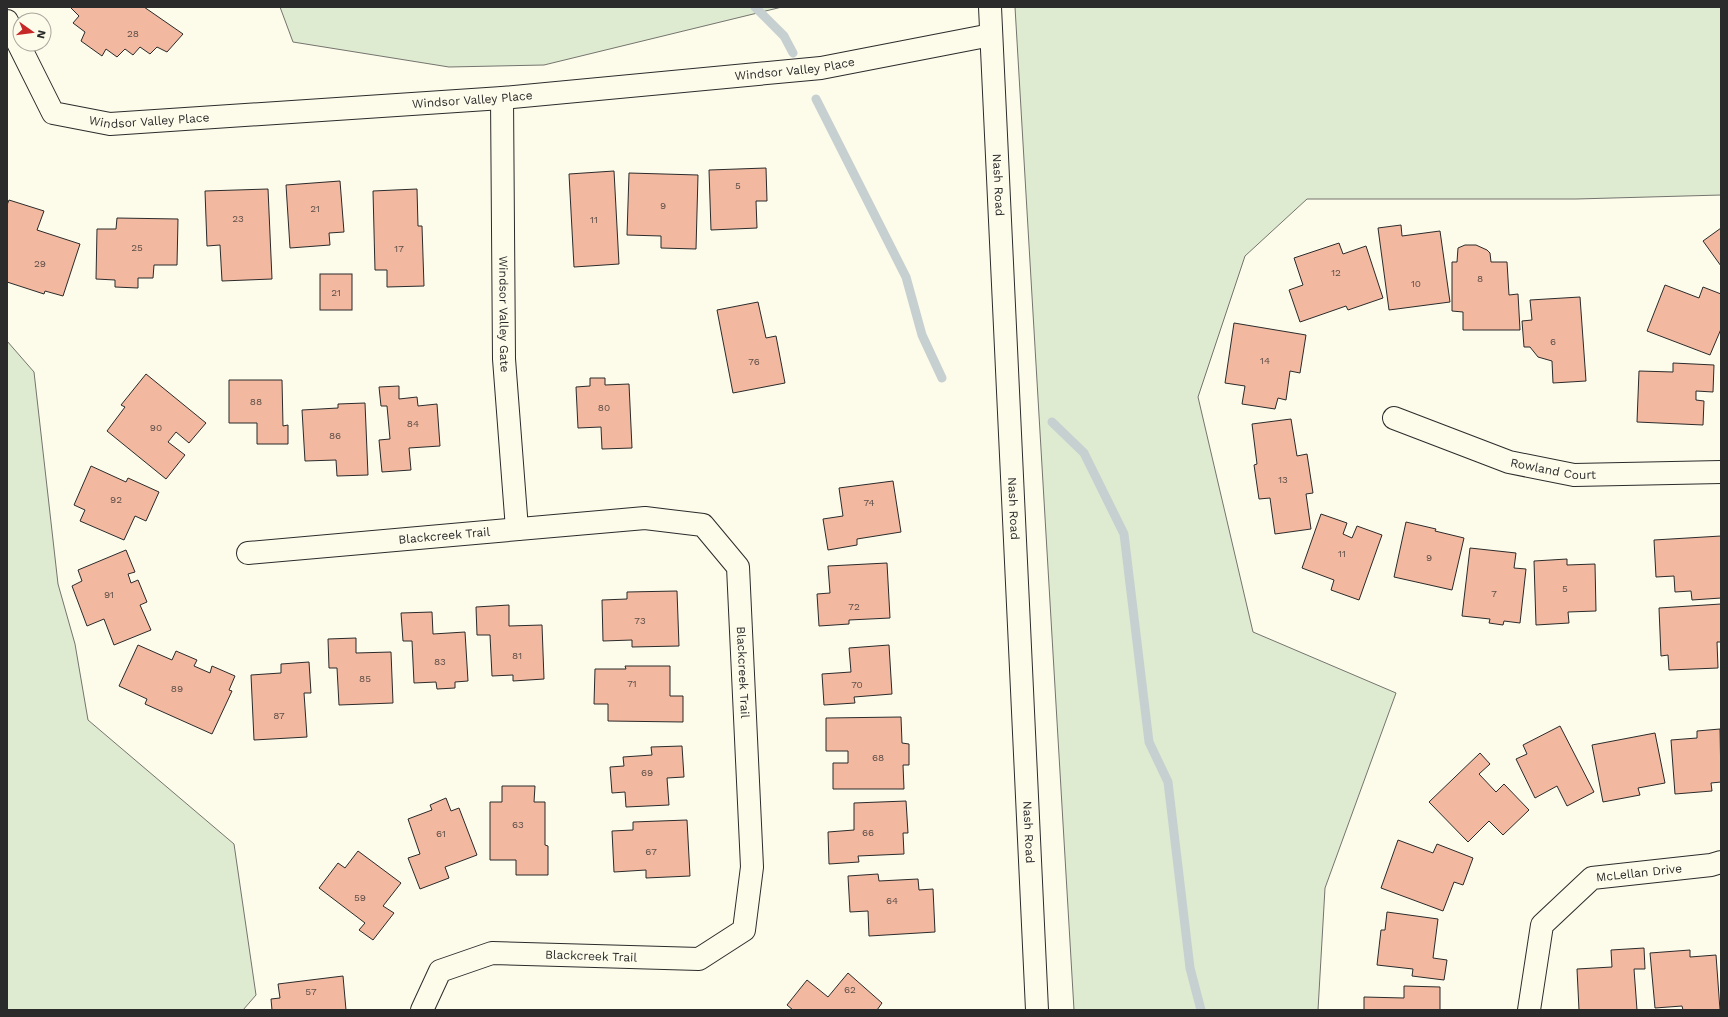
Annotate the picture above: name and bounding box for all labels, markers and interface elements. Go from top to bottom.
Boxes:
north arrow [12,12,52,52]
house number: 28 [127,28,139,39]
text: N [34,29,49,40]
street label: Windsor Valley Place [734,55,856,83]
street label: Windsor Valley Place [412,88,533,111]
street label: Windsor Valley Place [88,110,210,131]
street label: Nash Road [990,153,1007,216]
house number: 5 [735,180,741,191]
house number: 9 [660,200,666,211]
house number: 21 [310,203,320,214]
house number: 23 [232,213,244,224]
house number: 11 [590,214,598,225]
house number: 25 [131,242,143,253]
house number: 17 [394,243,404,254]
street label: Windsor Valley Gate [496,256,512,373]
house number: 29 [34,258,46,269]
house number: 12 [1331,267,1341,278]
house number: 8 [1477,273,1483,284]
house number: 10 [1411,278,1421,289]
house number: 21 [331,287,341,298]
house number: 6 [1550,336,1556,347]
house number: 14 [1260,355,1270,366]
house number: 76 [748,356,760,367]
house number: 88 [250,396,262,407]
house number: 80 [598,402,610,413]
house number: 84 [407,418,419,429]
house number: 90 [150,422,162,433]
house number: 86 [329,430,341,441]
street label: Rowland Court [1509,455,1596,482]
house number: 13 [1278,474,1288,485]
street label: Nash Road [1005,477,1022,540]
house number: 92 [110,494,122,505]
house number: 74 [863,497,875,508]
street label: Blackcreek Trail [398,525,491,547]
house number: 11 [1338,548,1346,559]
house number: 9 [1426,552,1432,563]
house number: 5 [1562,583,1568,594]
house number: 7 [1491,588,1497,599]
house number: 91 [104,589,114,600]
house number: 72 [848,601,860,612]
house number: 73 [634,615,646,626]
street label: Blackcreek Trail [734,626,752,719]
house number: 81 [512,650,522,661]
house number: 83 [434,656,446,667]
house number: 85 [359,673,371,684]
house number: 71 [627,678,637,689]
house number: 70 [851,679,863,690]
house number: 89 [171,683,183,694]
house number: 87 [273,710,285,721]
house number: 68 [872,752,884,763]
house number: 69 [641,767,653,778]
street label: Nash Road [1020,800,1037,864]
house number: 63 [512,819,524,830]
house number: 66 [862,827,874,838]
house number: 61 [436,828,446,839]
house number: 67 [645,846,657,857]
street label: McLellan Drive [1595,861,1683,885]
house number: 59 [354,892,366,903]
house number: 64 [886,895,898,906]
street label: Blackcreek Trail [545,947,638,965]
house number: 62 [844,984,856,995]
house number: 57 [305,986,317,997]

